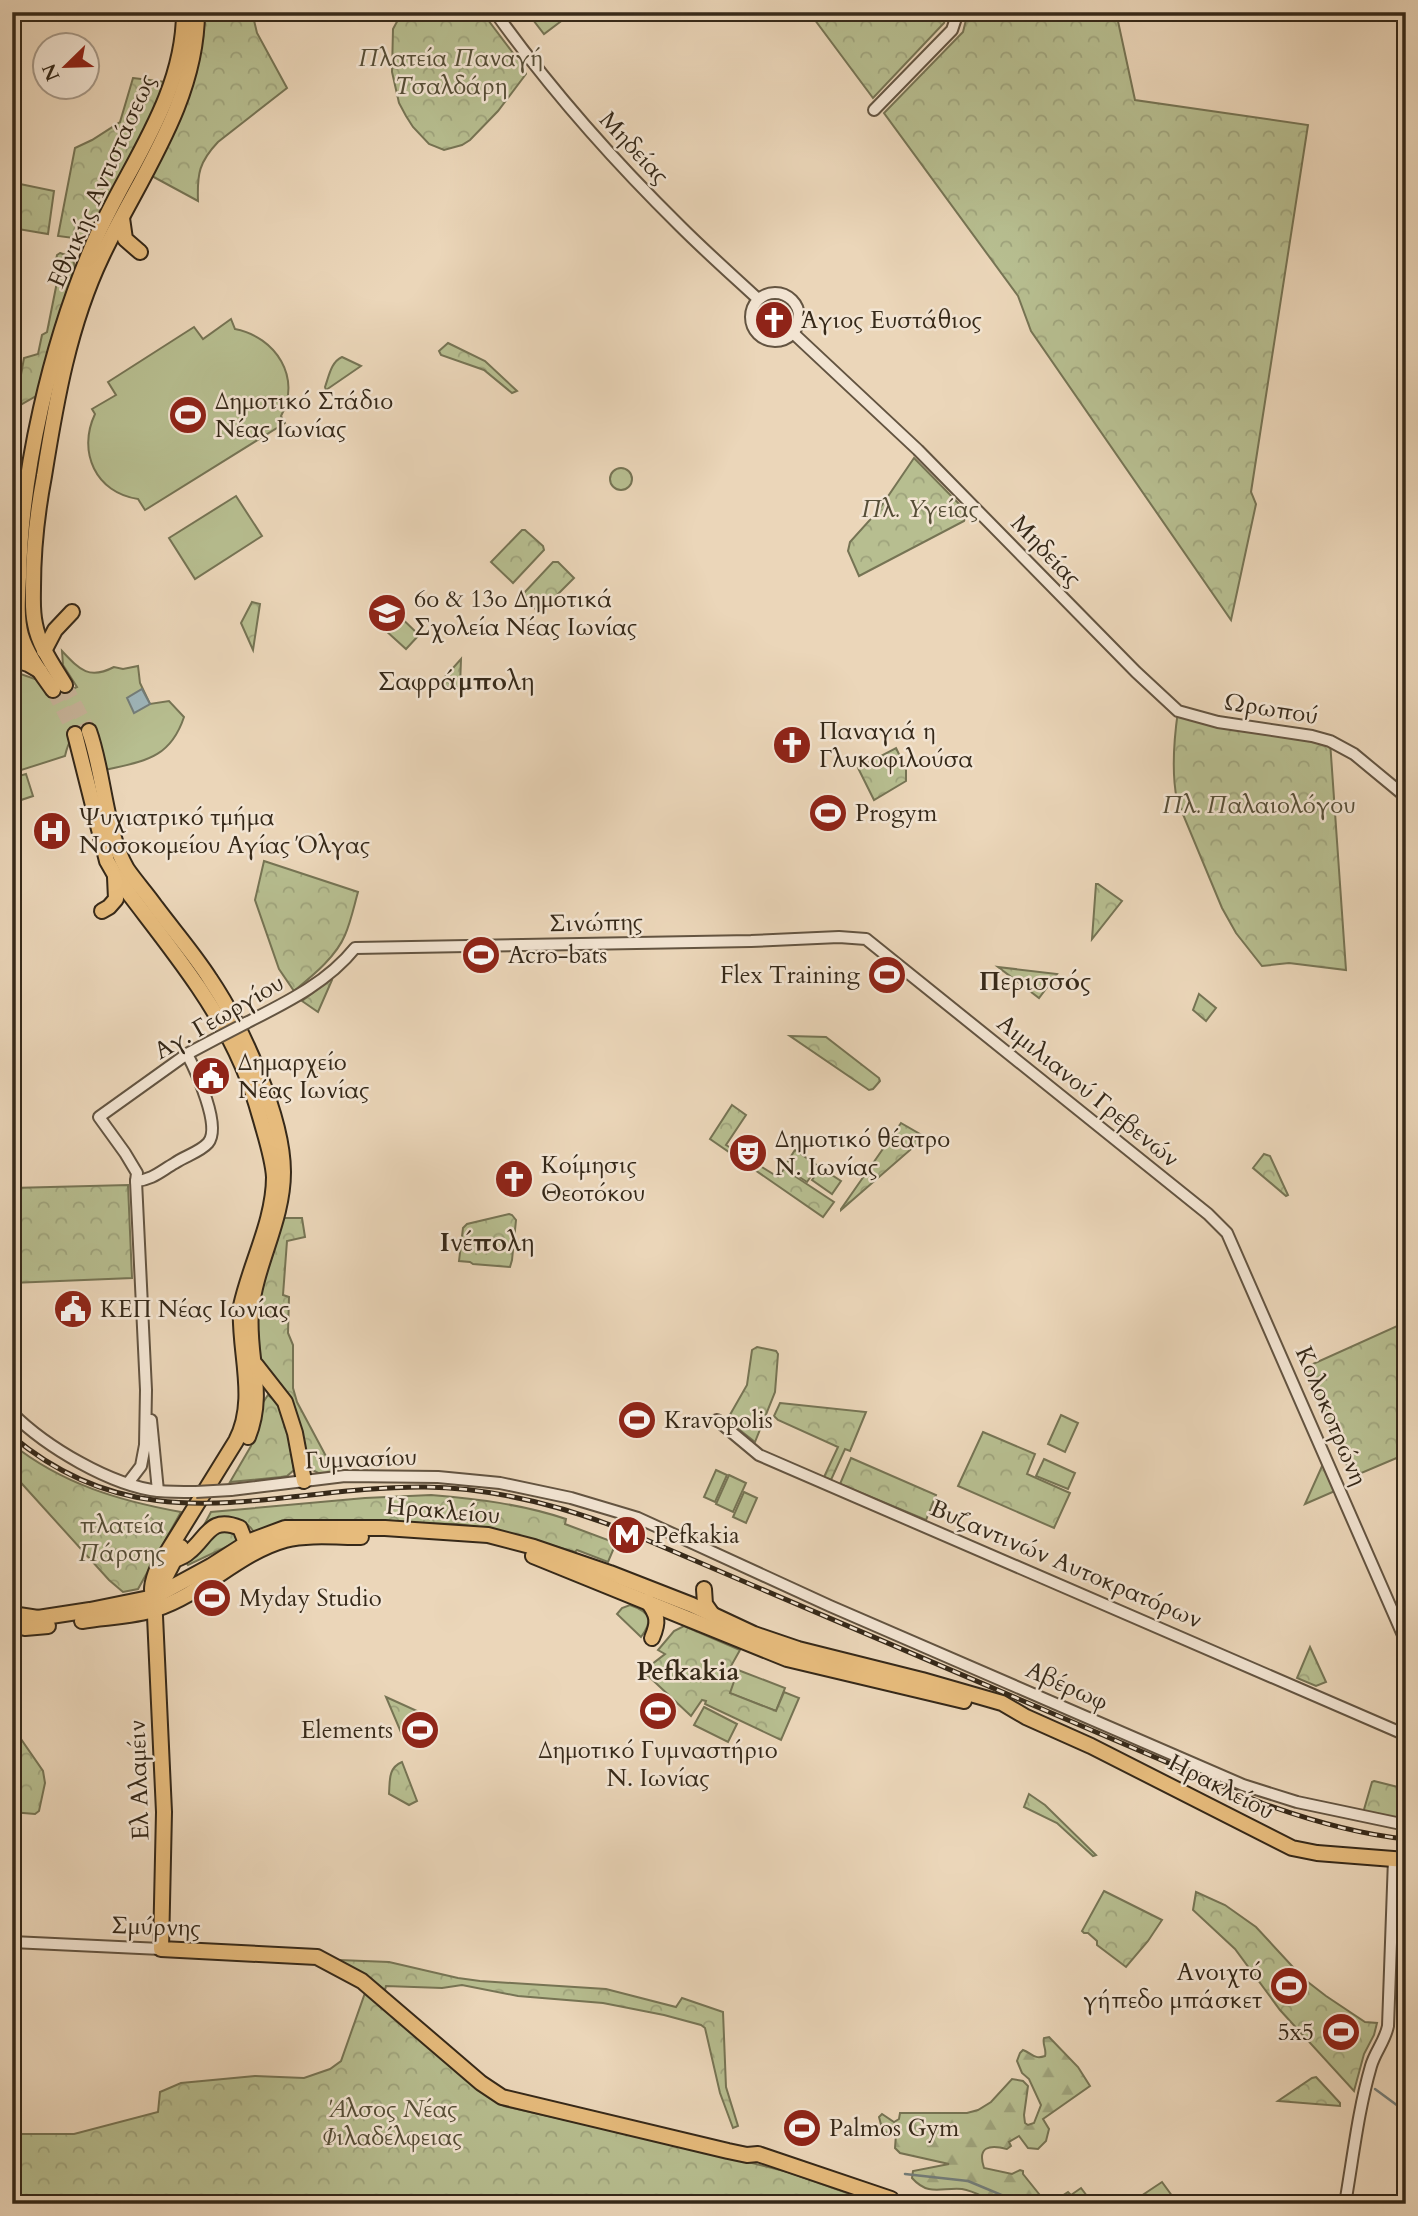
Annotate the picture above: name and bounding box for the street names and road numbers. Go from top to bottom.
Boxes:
street label: Εθνικής Αντιστάσεως [40,69,164,293]
street label: Μηδείας [592,104,676,192]
street label: Μηδείας [1003,508,1089,594]
street label: Ωρωπού [1221,685,1321,733]
street label: Σινώπης [549,906,643,940]
street label: Αγ. Γεωργίου [148,966,290,1068]
street label: Αιμιλιανού Γρεβενών [990,1007,1186,1175]
street label: Κολοκοτρώνη [1287,1341,1375,1491]
street label: Γυμνασίου [304,1441,418,1477]
street label: Ηρακλείου [384,1490,502,1532]
street label: Βυζαντινών Αυτοκρατόρων [925,1492,1207,1636]
street label: Αβέρωφ [1021,1653,1113,1719]
street label: Ελ Αλαμέιν [120,1719,158,1841]
street label: Ηρακλείου [1162,1746,1280,1828]
street label: Σμύρνης [111,1909,201,1945]

